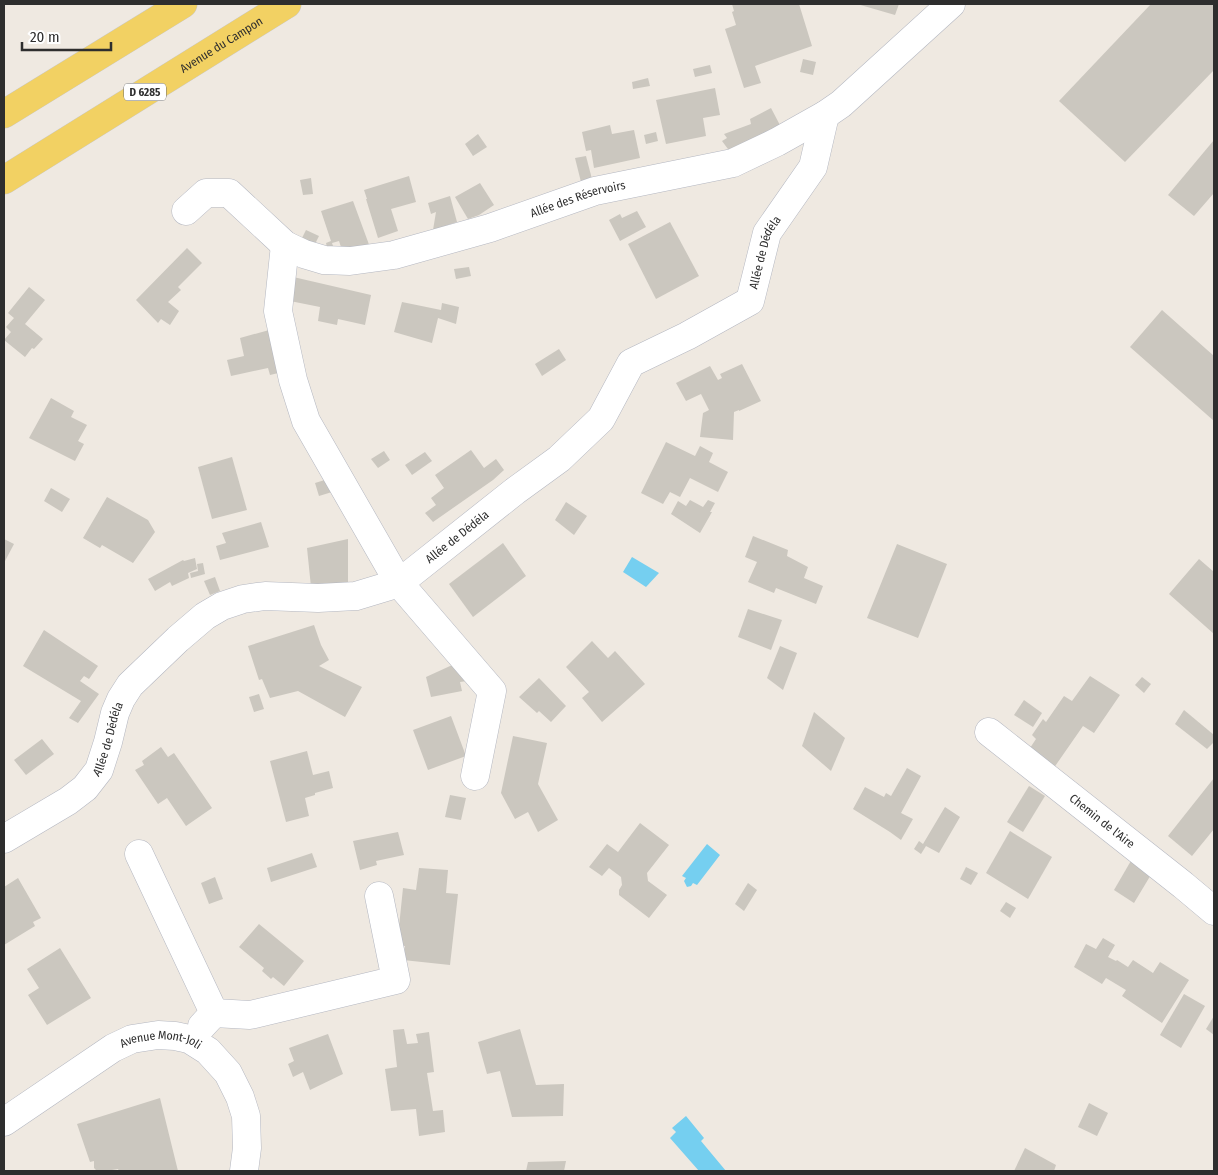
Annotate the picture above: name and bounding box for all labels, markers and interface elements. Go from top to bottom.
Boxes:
street label: Avenue du Campon [178,14,265,76]
scale bar [22,20,111,52]
text: 20 m [30,28,60,46]
road number: D 6285 [124,84,166,100]
street label: Allée des Réservoirs [528,178,627,220]
street label: Allée de Dédéla [746,213,784,290]
street label: Allée de Dédéla [423,507,492,566]
street label: Allée de Dédéla [90,700,126,779]
street label: Chemin de l'Aire [1067,791,1138,851]
street label: Avenue Mont-Joli [118,1028,204,1052]

